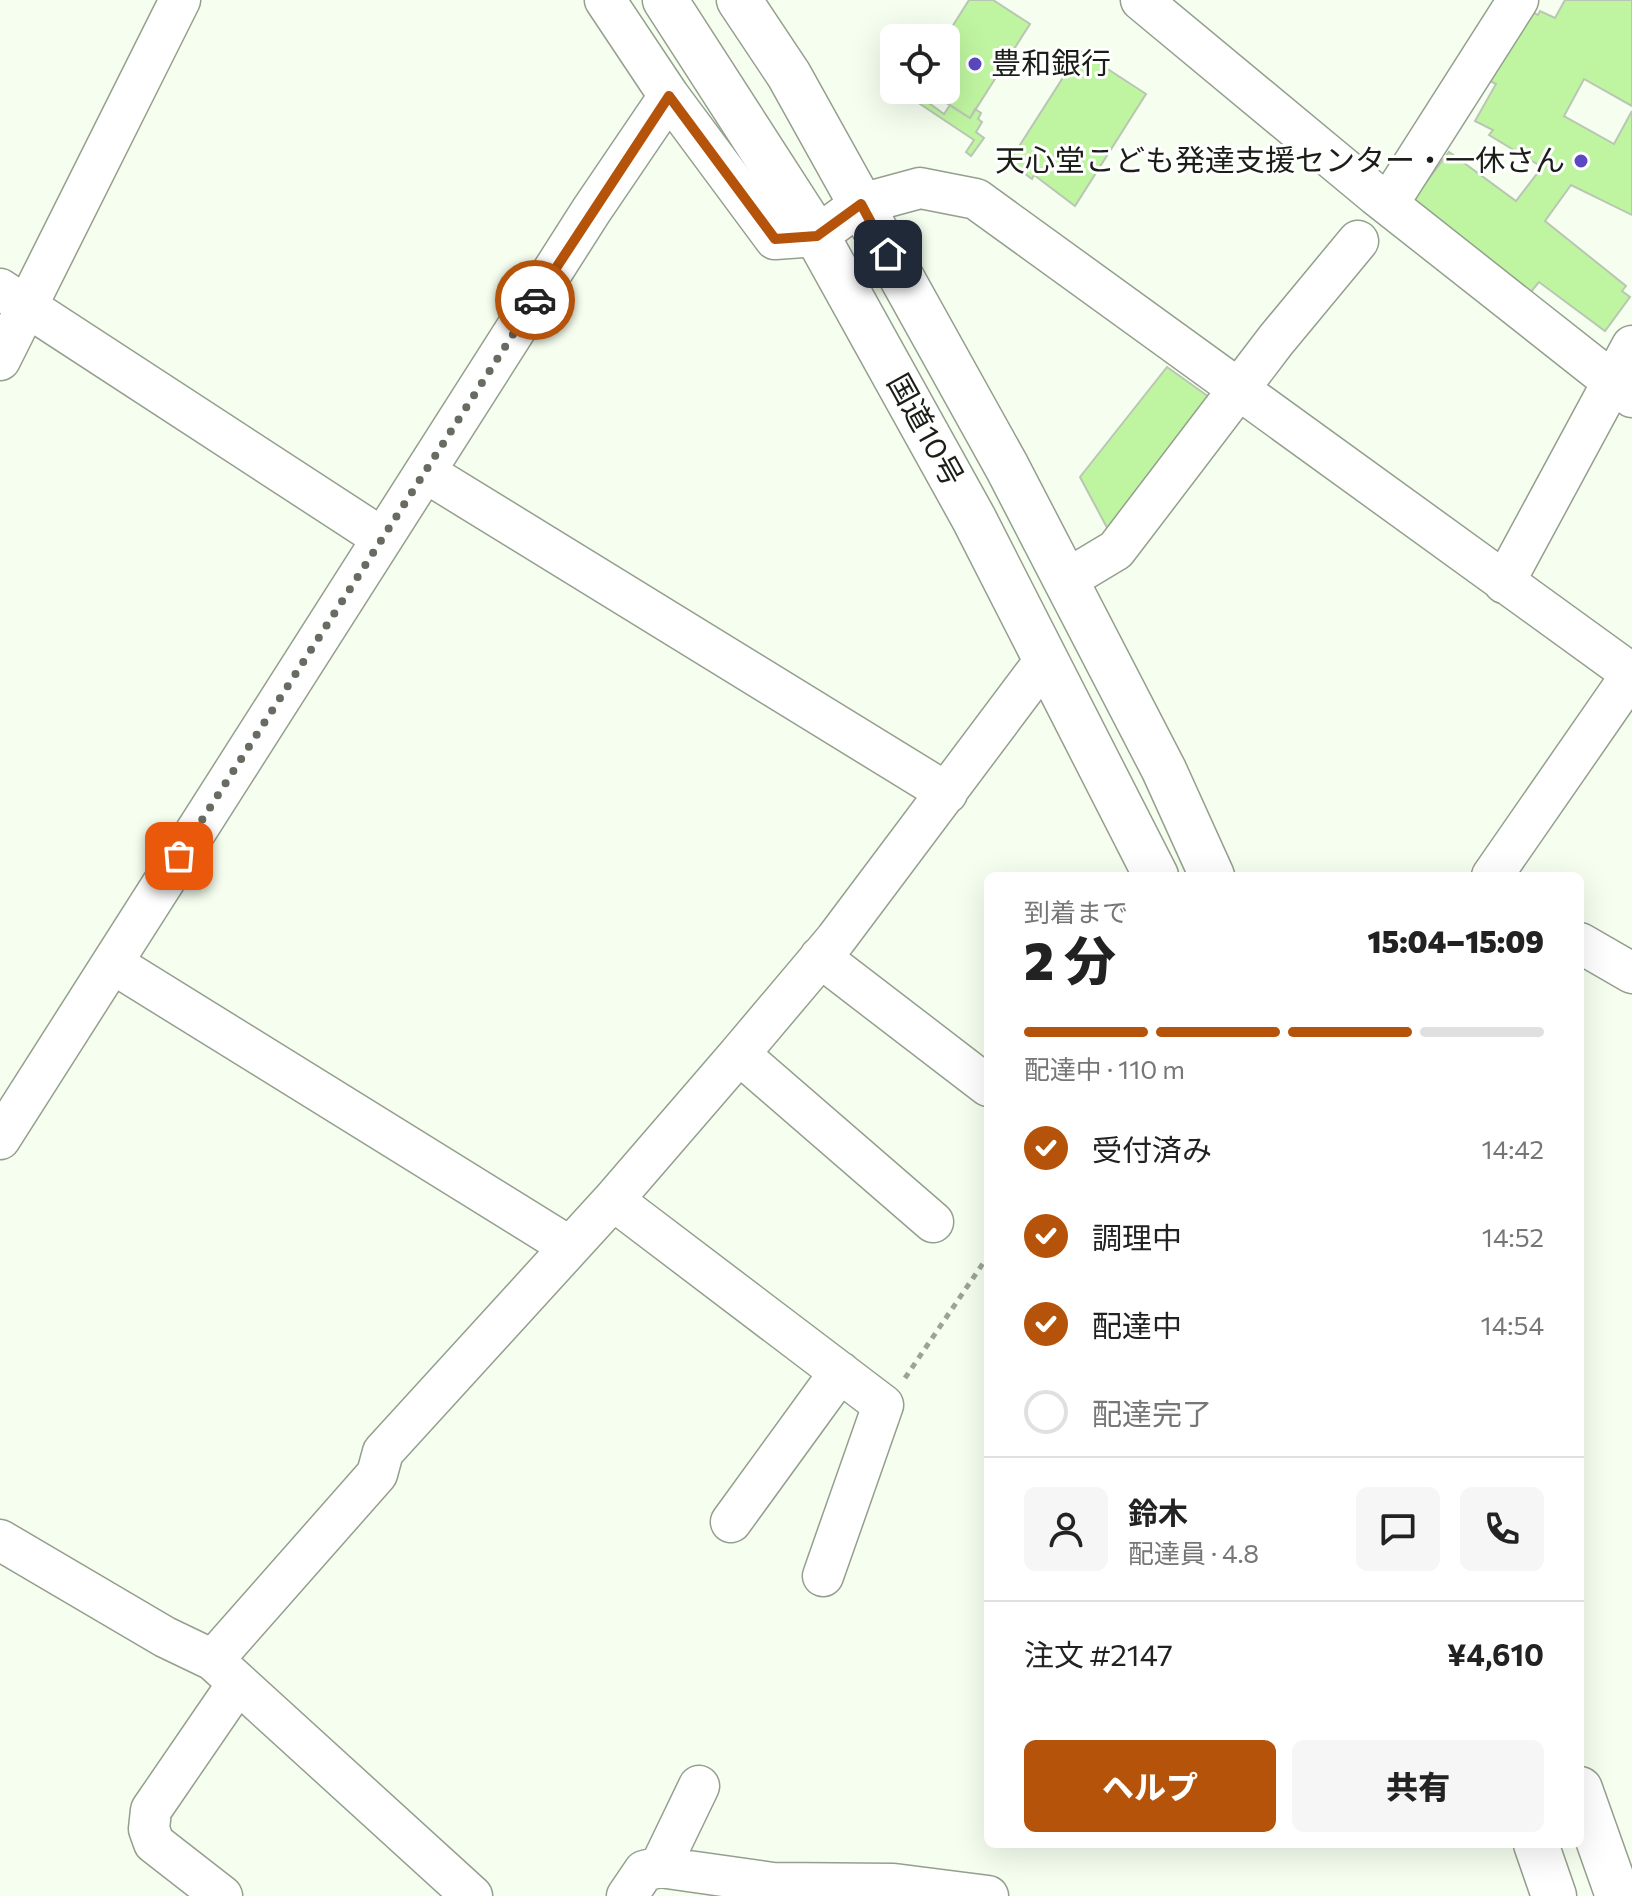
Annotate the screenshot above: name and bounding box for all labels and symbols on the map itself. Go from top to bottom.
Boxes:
place label: 豊和銀行 [991,43,1111,80]
marker: 豊和銀行 [966,55,984,73]
place label: 天心堂こども発達支援センター・一休さん [995,140,1565,177]
marker: 天心堂こども発達支援センター・一休さん [1572,152,1590,170]
pin [854,220,922,288]
courier [495,260,575,340]
street label: 国道10号 [881,366,973,491]
pin [145,822,213,890]

